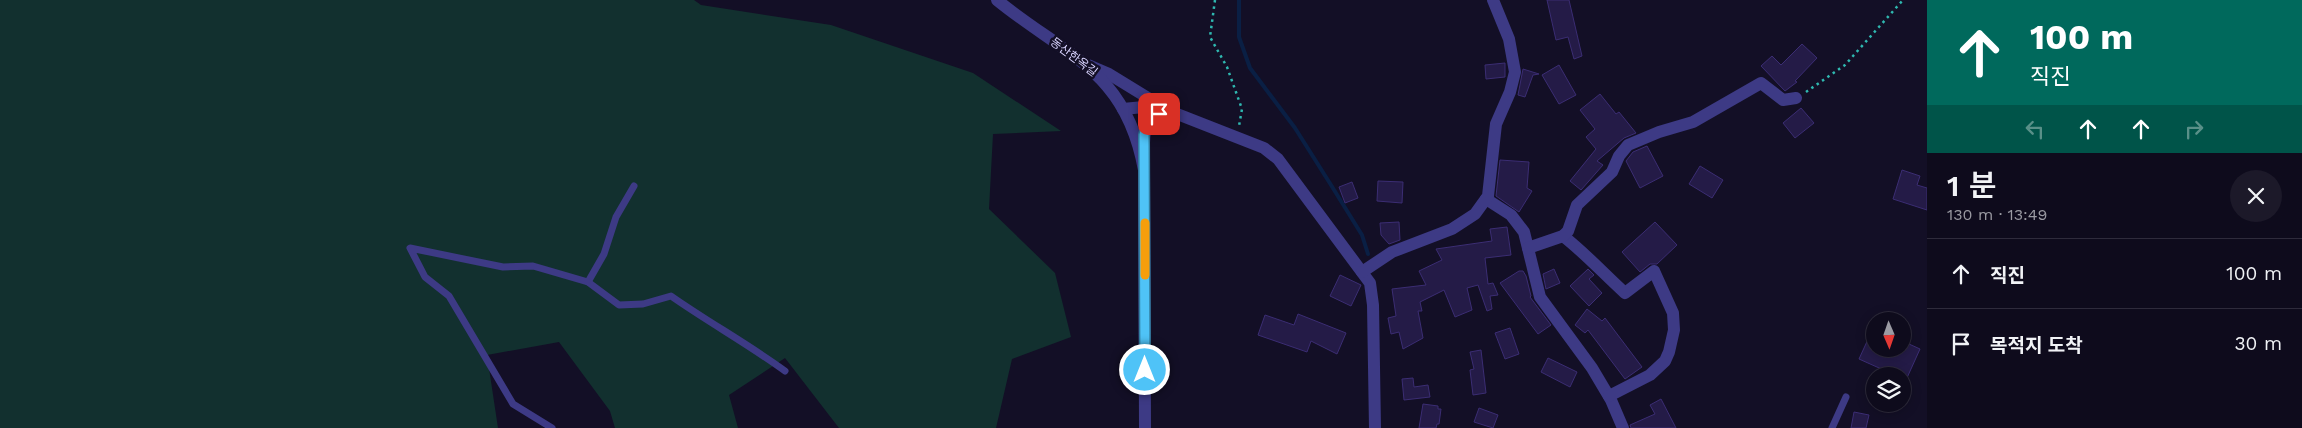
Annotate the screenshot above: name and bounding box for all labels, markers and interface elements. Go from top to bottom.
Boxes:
text: 100 m [2030,16,2133,58]
icon: ahead [1947,20,2012,85]
street label: 동산한옥길 [1048,35,1100,79]
text: 직진 [2030,64,2070,89]
pin [1138,93,1180,135]
icon: arrive [1145,100,1173,128]
icon: left [2021,115,2049,143]
icon: ahead [2074,115,2102,143]
icon: ahead [2127,115,2155,143]
icon: right [2180,115,2208,143]
text: 1 분 [1947,168,1996,203]
button: close [2230,170,2282,222]
text: 130 m · 13:49 [1947,205,2047,224]
icon: ahead [1947,260,1975,288]
text: 100 m [2226,262,2282,285]
text: 직진 [1990,264,2025,287]
north arrow [1866,312,1911,358]
map controls [1866,312,1911,412]
icon: arrive [1947,330,1975,358]
text: 30 m [2235,332,2282,355]
text: 목적지 도착 [1990,334,2083,357]
position arrow [1118,343,1170,395]
button: layers [1866,367,1911,412]

